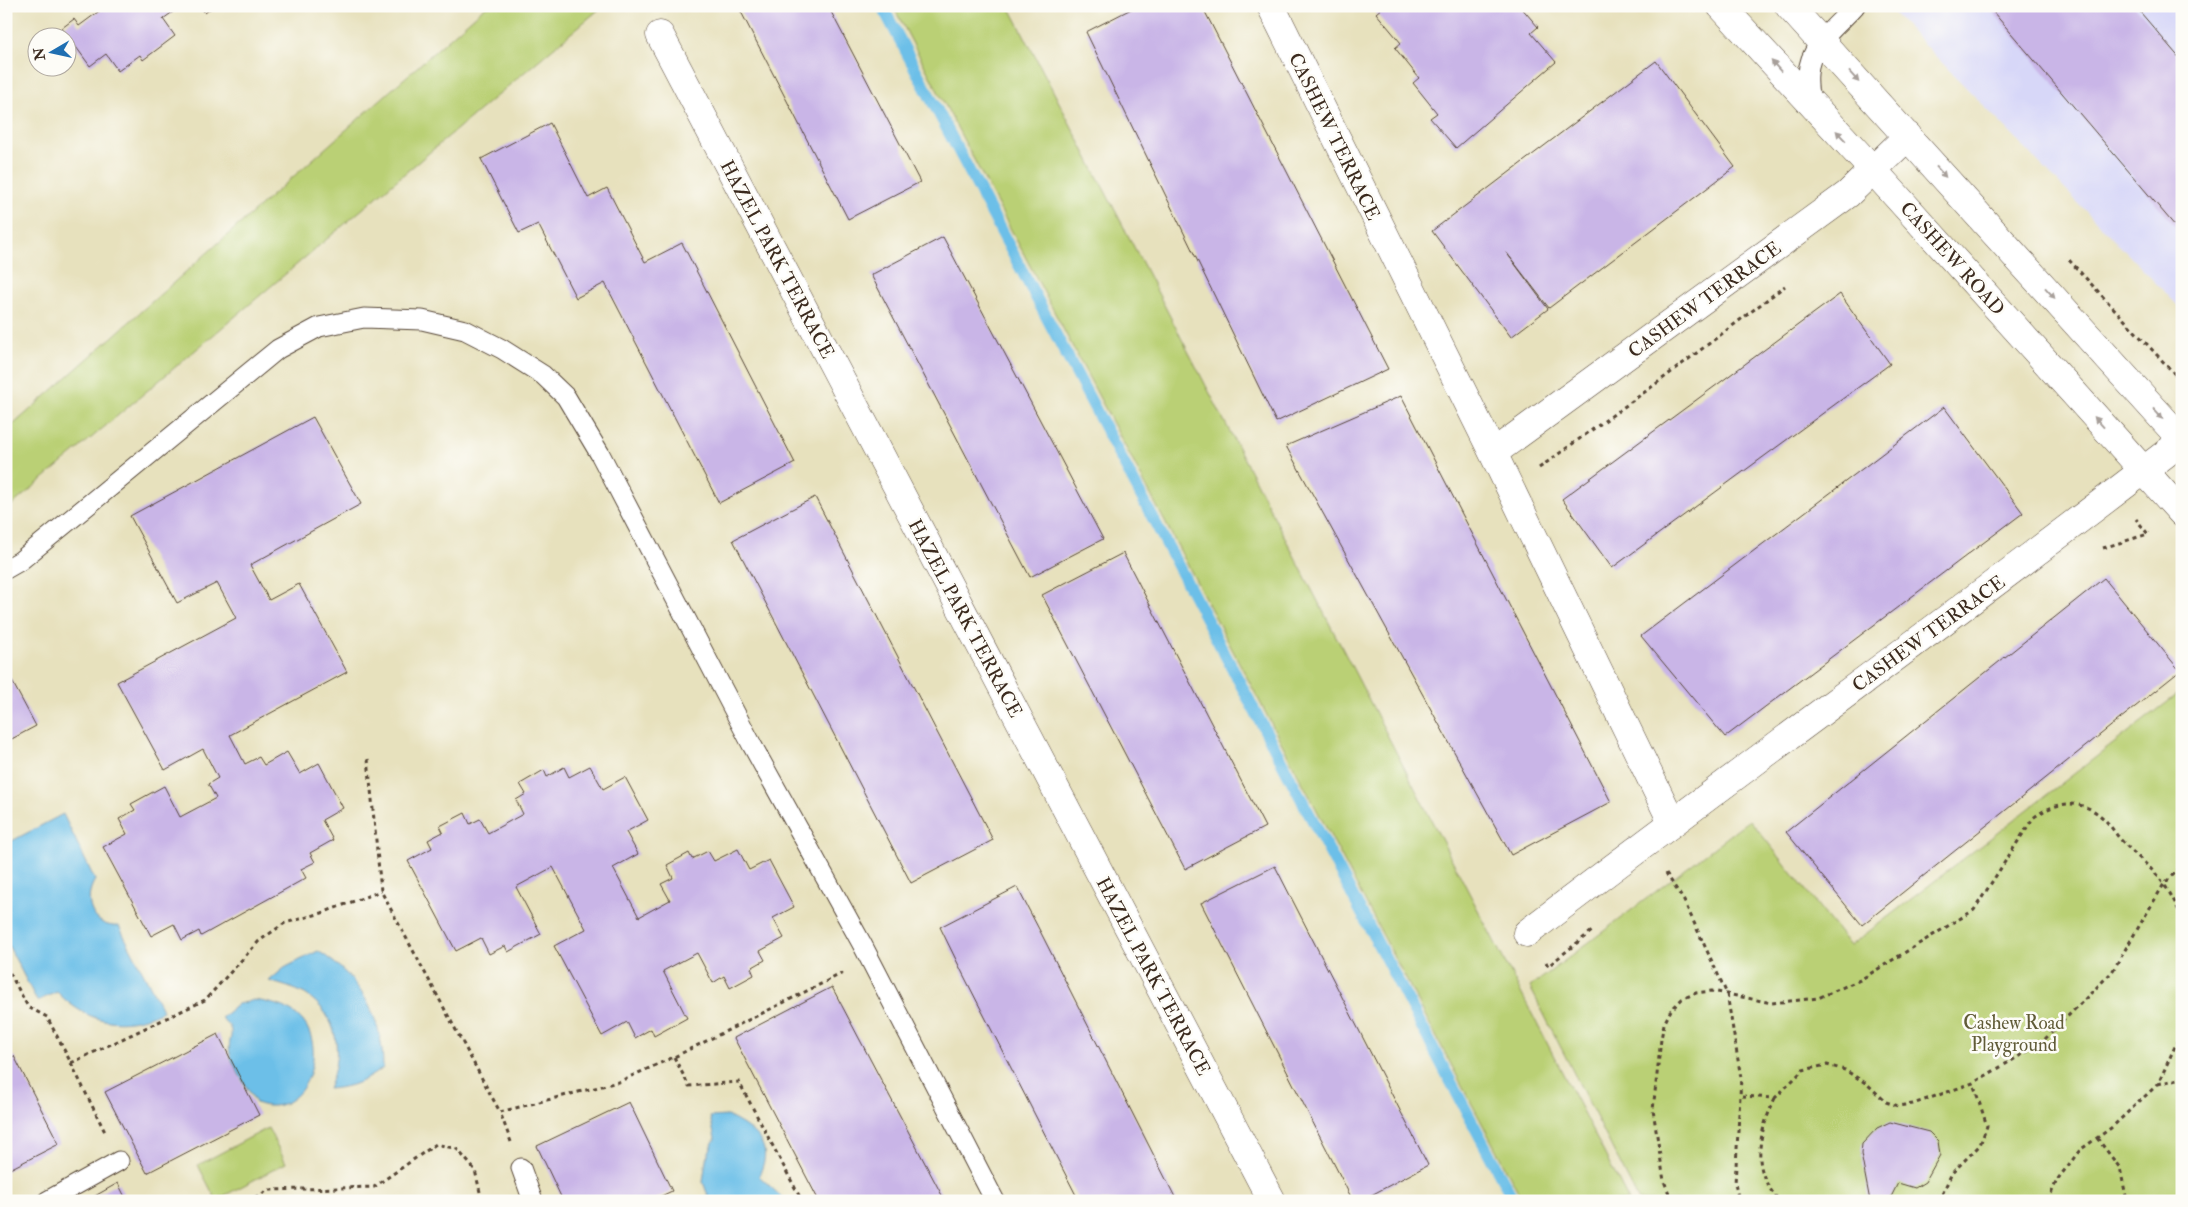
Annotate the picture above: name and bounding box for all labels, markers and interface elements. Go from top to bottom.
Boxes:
north arrow [28,28,78,78]
text: N [30,46,49,62]
street label: CASHEW TERRACE [1283,49,1385,224]
one-way arrow [1770,60,1782,72]
one-way arrow [1848,70,1860,82]
one-way arrow [1835,130,1847,142]
street label: HAZEL PARK TERRACE [715,156,840,363]
one-way arrow [1935,166,1947,178]
street label: CASHEW ROAD [1895,197,2010,321]
street label: CASHEW TERRACE [1623,236,1786,363]
one-way arrow [2044,286,2055,299]
one-way arrow [2152,407,2164,419]
one-way arrow [2093,416,2105,428]
street label: HAZEL PARK TERRACE [903,515,1028,722]
street label: CASHEW TERRACE [1847,570,2010,697]
street label: HAZEL PARK TERRACE [1091,873,1216,1080]
park label: Cashew Road Playground [1963,1011,2065,1057]

